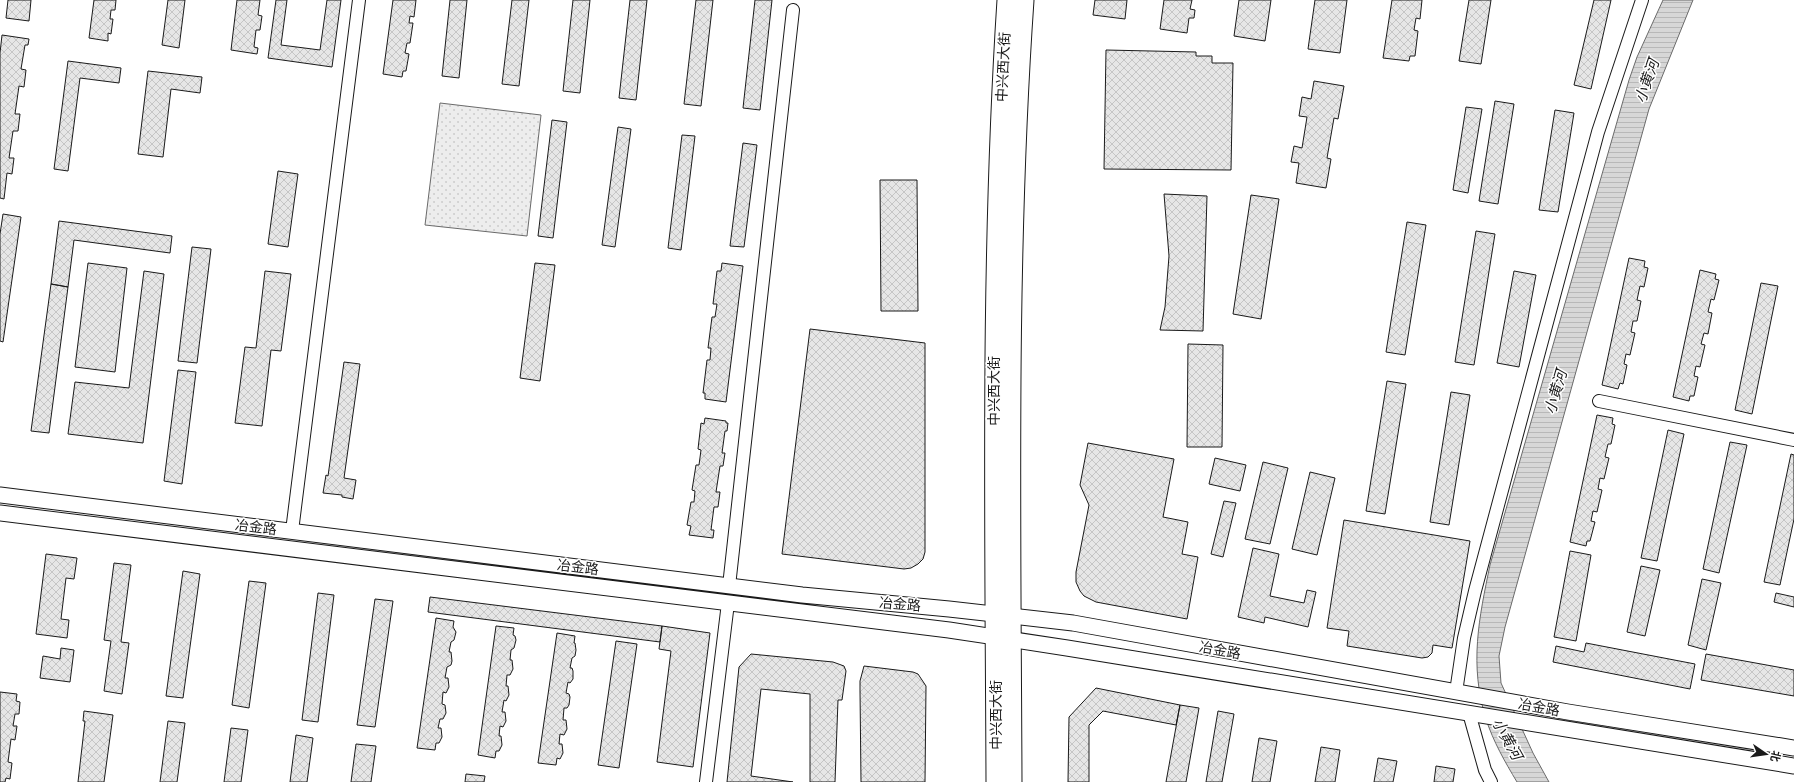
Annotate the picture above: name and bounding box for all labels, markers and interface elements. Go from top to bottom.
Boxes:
street label: 中兴西大街 [992,32,1016,103]
water label: 小黄河 [1630,54,1666,106]
street label: 中兴西大街 [985,356,1005,426]
water label: 小黄河 [1540,365,1574,417]
street label: 冶金路 [234,516,278,540]
street label: 冶金路 [556,556,600,580]
street label: 冶金路 [878,593,922,617]
street label: 冶金路 [1197,637,1242,664]
street label: 中兴西大街 [987,680,1007,750]
street label: 冶金路 [1516,694,1561,721]
water label: 小黄河 [1486,714,1528,767]
north arrow [1746,734,1786,774]
text: 北 [1767,749,1784,763]

